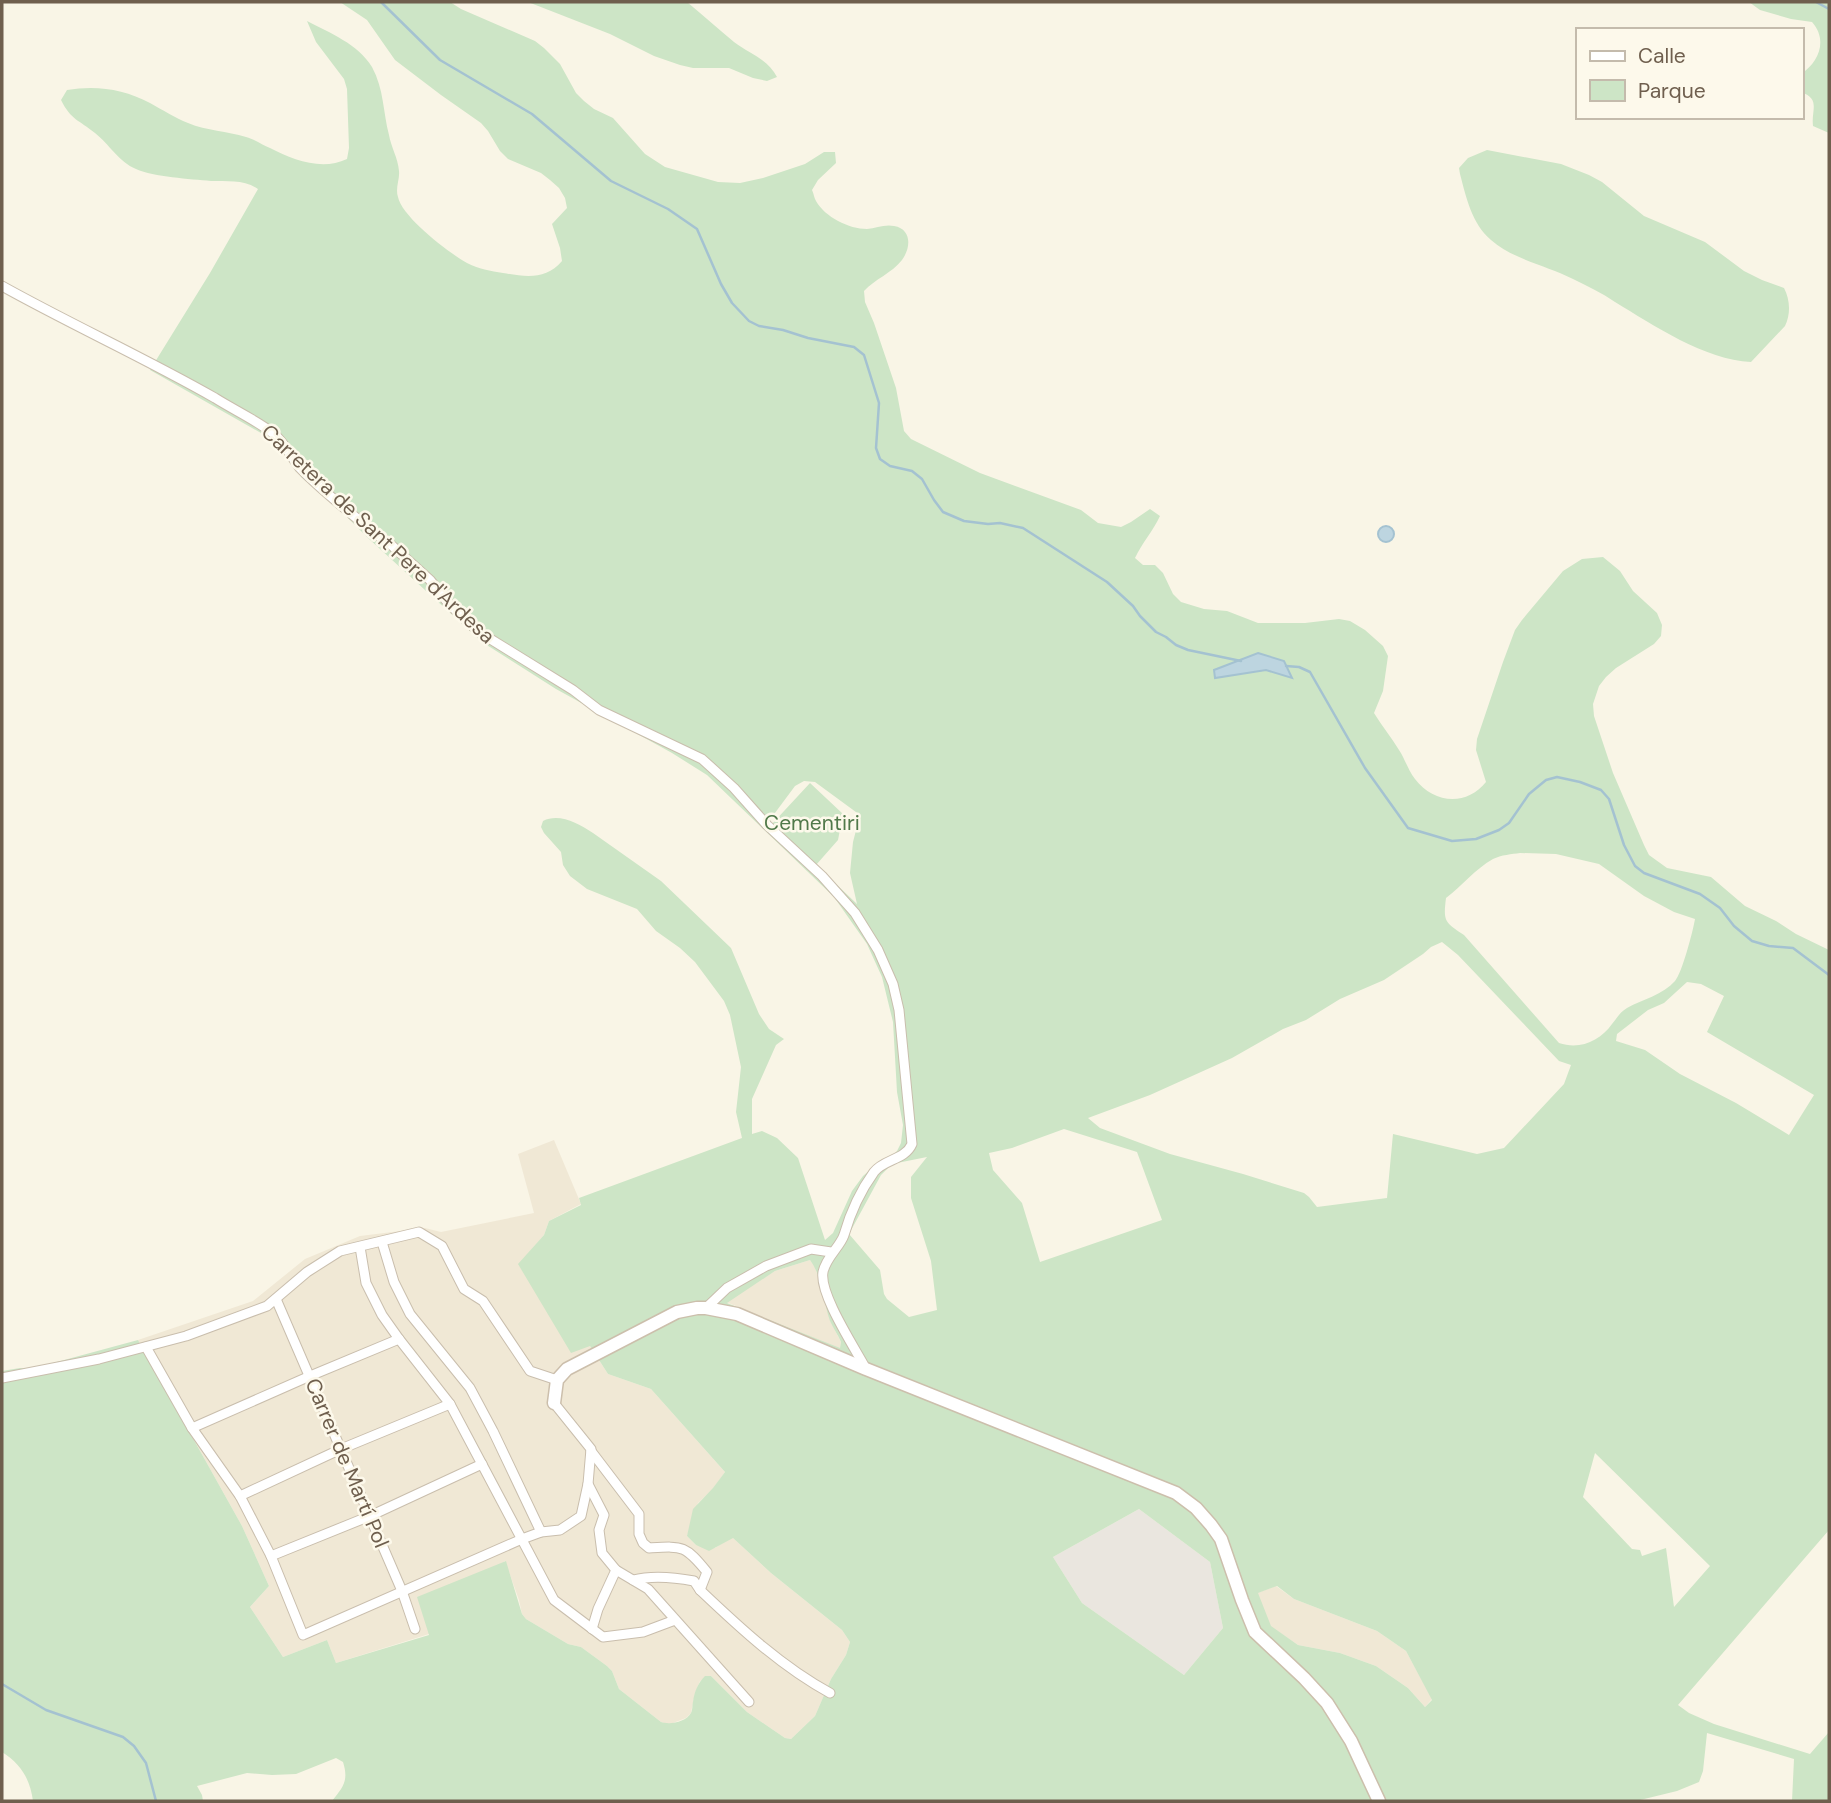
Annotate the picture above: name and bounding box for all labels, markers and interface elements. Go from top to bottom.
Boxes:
legend [1576,28,1803,119]
text: Calle [1638,42,1686,70]
text: Parque [1638,77,1706,105]
street label: Carretera de Sant Pere d'Ardesa [255,418,501,650]
park label: Cementiri [764,809,860,837]
street label: Carrer de Martí Pol [299,1374,395,1552]

